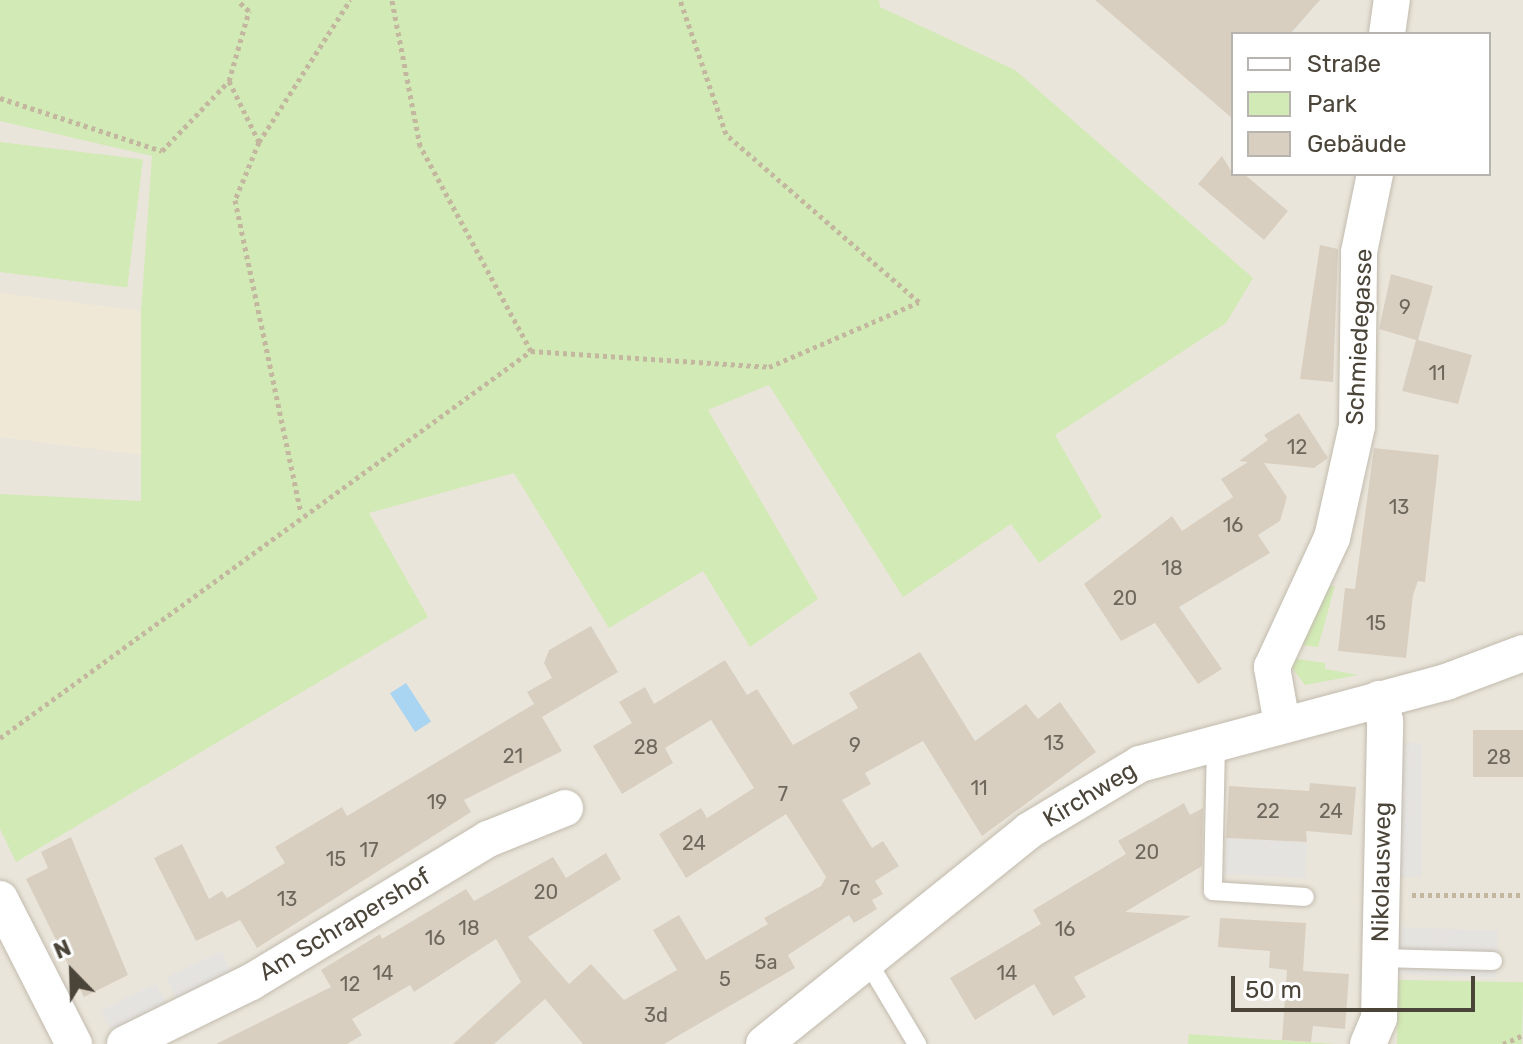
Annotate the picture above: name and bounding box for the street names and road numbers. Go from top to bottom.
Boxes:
street label: Schmiedegasse [1341,248,1379,426]
street label: Kirchweg [1038,756,1142,834]
street label: Nikolausweg [1366,802,1398,942]
street label: Am Schrapershof [254,862,436,988]

